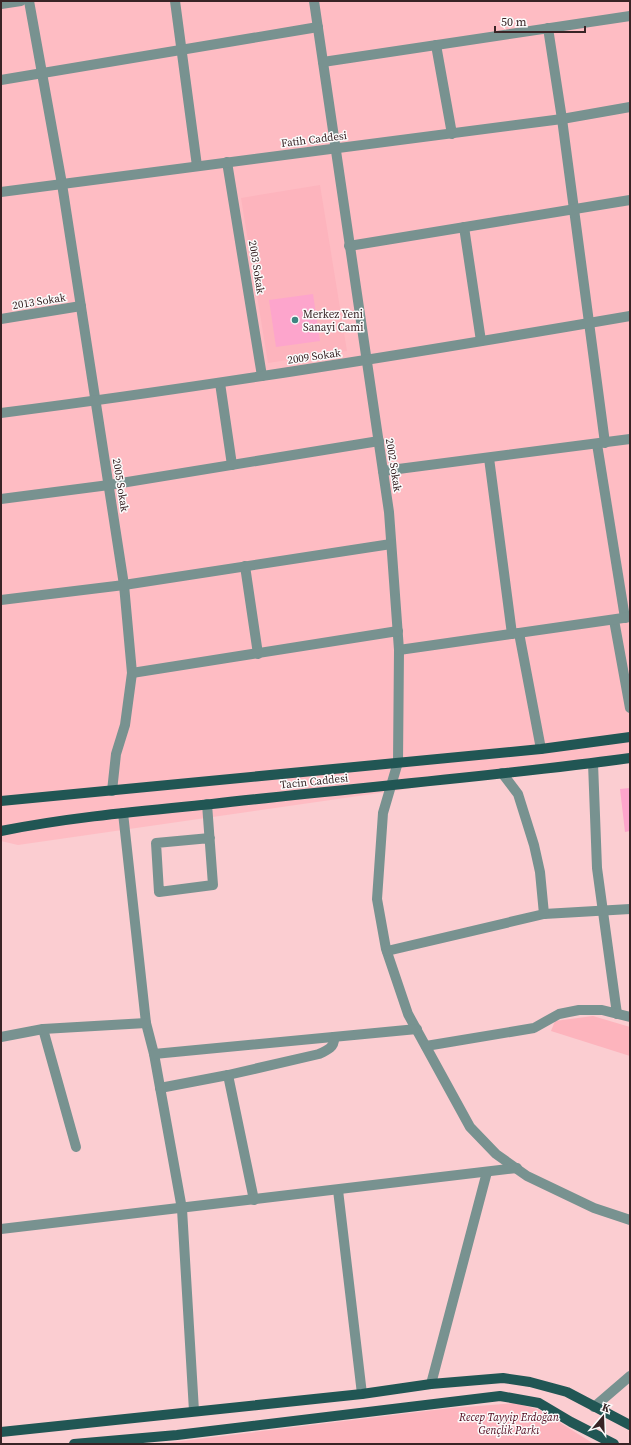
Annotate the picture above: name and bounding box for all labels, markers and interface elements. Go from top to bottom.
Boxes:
scale bar [495,8,585,34]
text: 50 m [501,14,527,30]
street label: Fatih Caddesi [280,128,348,151]
street label: 2003 Sokak [245,239,268,296]
street label: 2013 Sokak [11,290,68,313]
place label: Merkez Yeni Sanayi Cami [303,307,363,335]
marker: Merkez Yeni Sanayi Cami [290,315,300,325]
street label: 2009 Sokak [286,345,343,368]
street label: 2002 Sokak [382,437,405,494]
street label: 2005 Sokak [109,457,132,514]
street label: Tacin Caddesi [279,770,349,793]
north arrow [583,1397,623,1437]
text: K [600,1400,612,1416]
park label: Recep Tayyip Erdoğan Gençlik Parkı [458,1410,560,1438]

